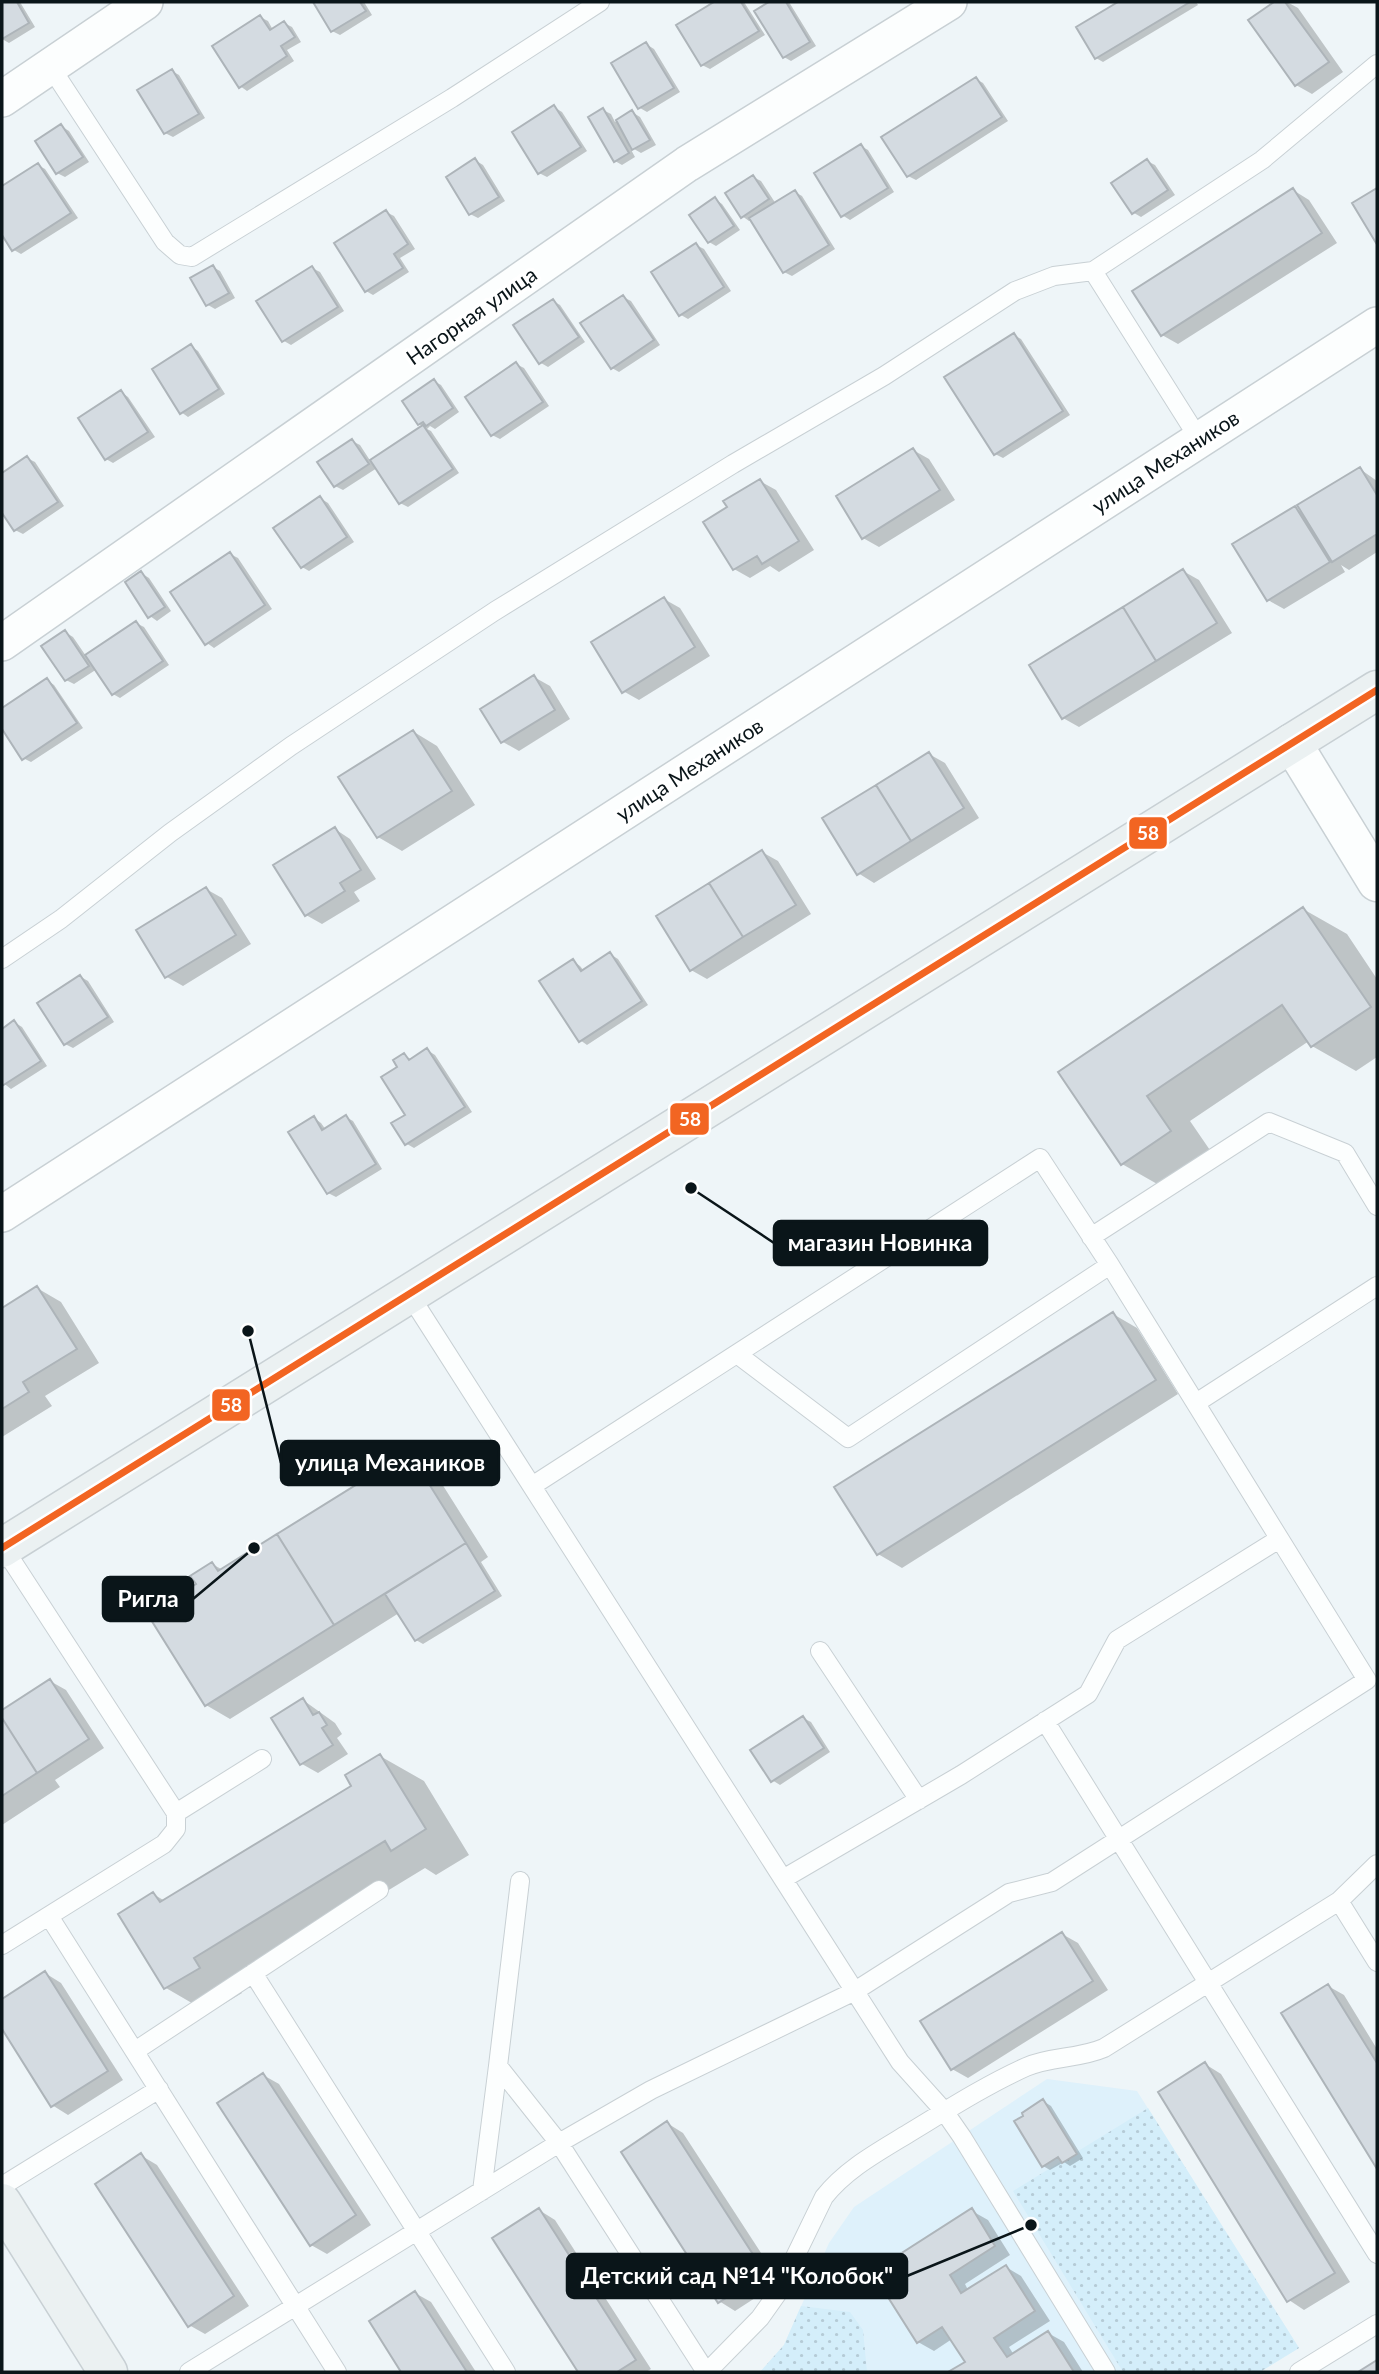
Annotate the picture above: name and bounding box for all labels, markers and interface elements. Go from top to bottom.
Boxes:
street label: Нагорная улица [401,261,541,369]
street label: улица Механиков [1087,404,1243,518]
street label: улица Механиков [611,712,767,826]
line badge: 58 [1128,816,1168,850]
text: 58 [1137,821,1159,844]
line badge: 58 [669,1102,710,1136]
text: 58 [679,1107,701,1130]
callout: магазин Новинка [774,1221,987,1265]
text: магазин Новинка [788,1228,972,1256]
line badge: 58 [211,1388,251,1422]
text: 58 [220,1393,242,1416]
callout: улица Механиков [281,1441,499,1485]
text: улица Механиков [295,1448,485,1476]
callout: Ригла [103,1577,193,1621]
text: Ригла [117,1584,179,1612]
callout: Детский сад №14 "Колобок" [567,2254,907,2298]
text: Детский сад №14 "Колобок" [581,2261,893,2289]

